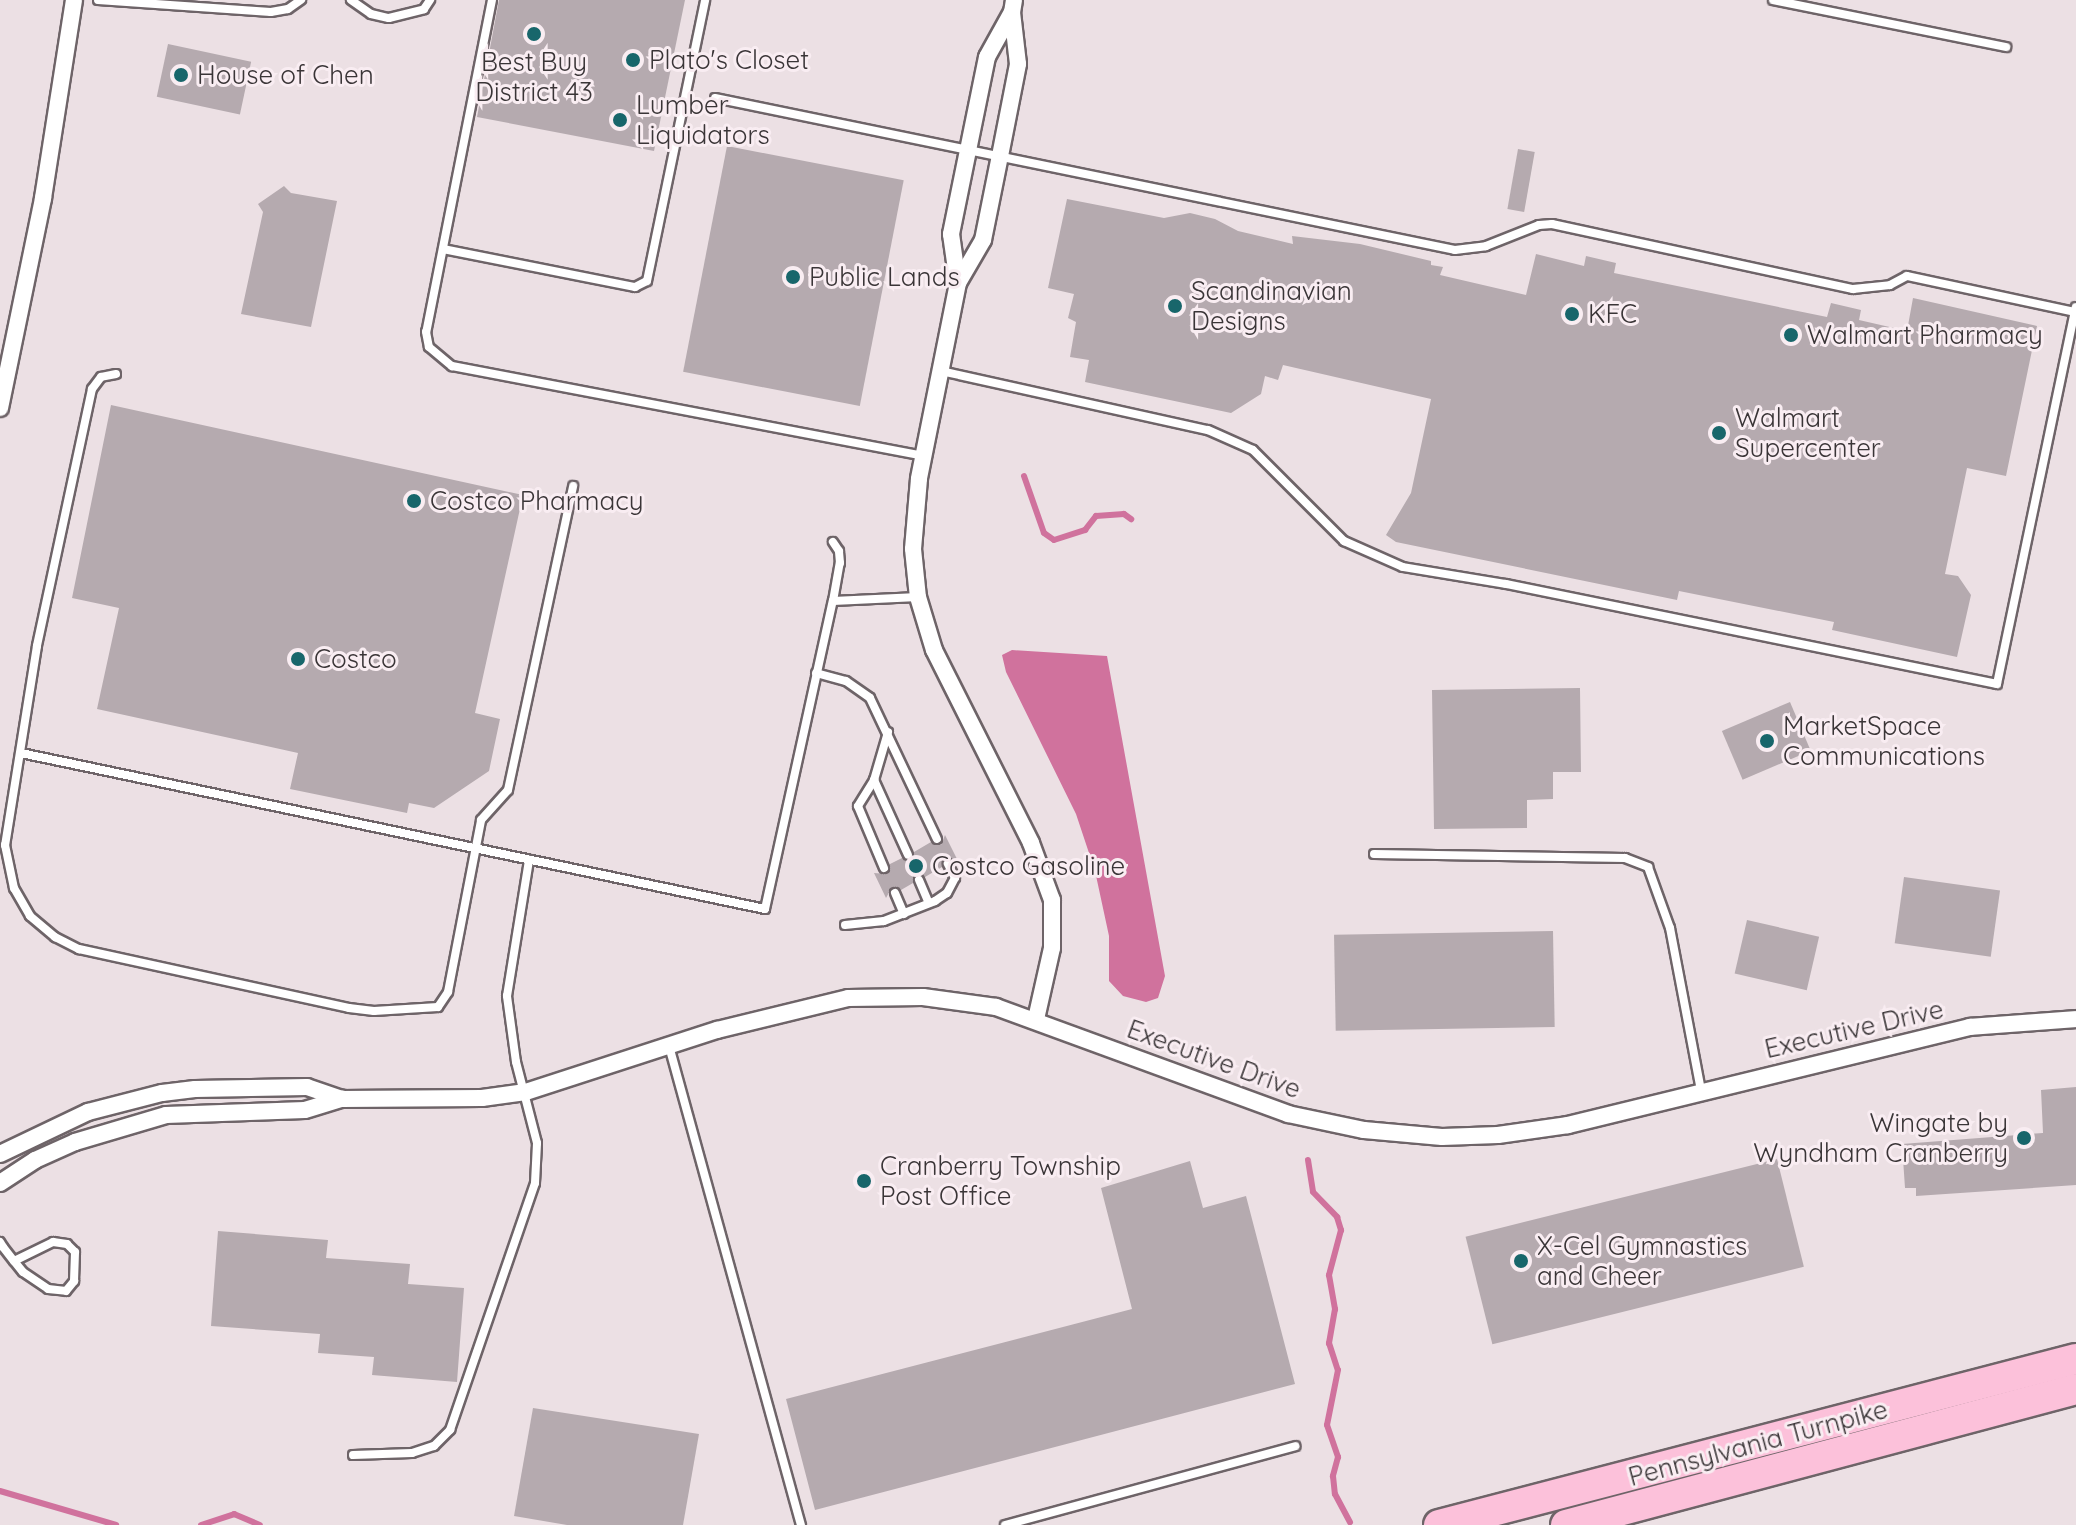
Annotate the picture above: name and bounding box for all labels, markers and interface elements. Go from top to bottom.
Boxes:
marker: Best Buy District 43 [525,25,543,43]
place label: Plato's Closet [649,44,809,76]
place label: Best Buy District 43 [475,46,593,108]
marker: Plato's Closet [624,51,642,69]
place label: House of Chen [197,59,374,91]
marker: House of Chen [172,66,190,84]
place label: Lumber Liquidators [636,89,770,150]
marker: Lumber Liquidators [611,111,629,129]
place label: Public Lands [809,261,960,293]
marker: Public Lands [784,268,802,286]
place label: Scandinavian Designs [1191,275,1352,336]
marker: Scandinavian Designs [1166,297,1184,315]
place label: KFC [1588,298,1637,330]
marker: KFC [1563,305,1581,323]
place label: Walmart Pharmacy [1807,319,2043,351]
marker: Walmart Pharmacy [1782,326,1800,344]
place label: Walmart Supercenter [1735,402,1881,464]
marker: Walmart Supercenter [1710,424,1728,442]
place label: Costco Pharmacy [430,485,644,517]
marker: Costco Pharmacy [405,492,423,510]
place label: Costco [314,643,397,675]
marker: Costco [289,650,307,668]
place label: MarketSpace Communications [1783,710,1985,772]
marker: MarketSpace Communications [1758,732,1776,750]
place label: Costco Gasoline [932,850,1125,882]
marker: Costco Gasoline [907,857,925,875]
street label: Executive Drive [1762,993,1946,1065]
street label: Executive Drive [1123,1013,1305,1105]
place label: Wingate by Wyndham Cranberry [1753,1107,2008,1168]
marker: Wingate by Wyndham Cranberry [2015,1129,2033,1147]
place label: Cranberry Township Post Office [880,1150,1121,1212]
marker: Cranberry Township Post Office [855,1172,873,1190]
place label: X-Cel Gymnastics and Cheer [1537,1230,1747,1292]
marker: X-Cel Gymnastics and Cheer [1512,1252,1530,1270]
street label: Pennsylvania Turnpike [1625,1393,1891,1493]

